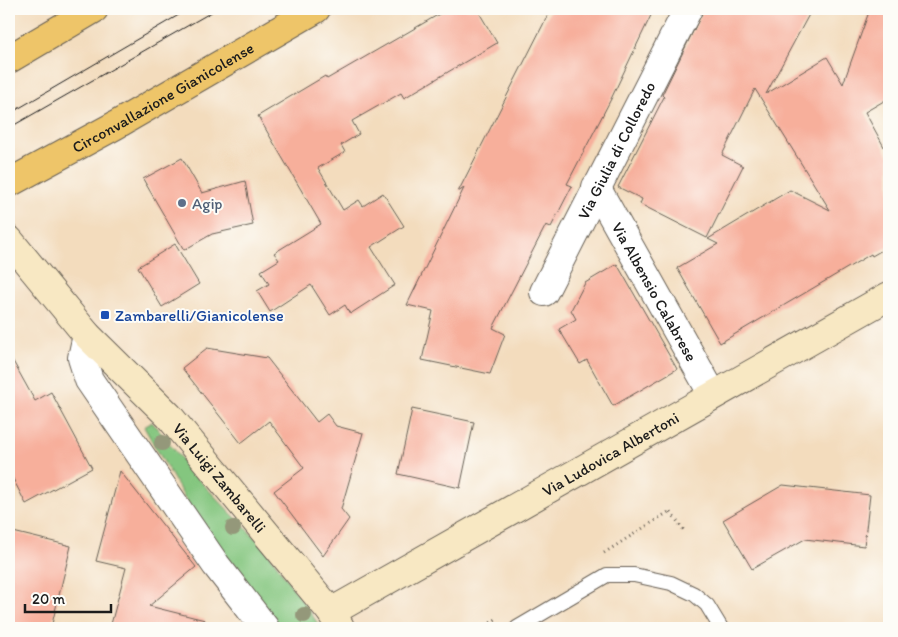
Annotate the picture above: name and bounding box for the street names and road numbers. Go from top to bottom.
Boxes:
street label: Circonvallazione Gianicolense [69,38,257,157]
street label: Via Giulia di Colloredo [574,78,659,223]
street label: Via Albensio Calabrese [608,219,701,365]
street label: Via Ludovica Albertoni [539,408,682,500]
street label: Via Luigi Zambarelli [169,419,270,536]

